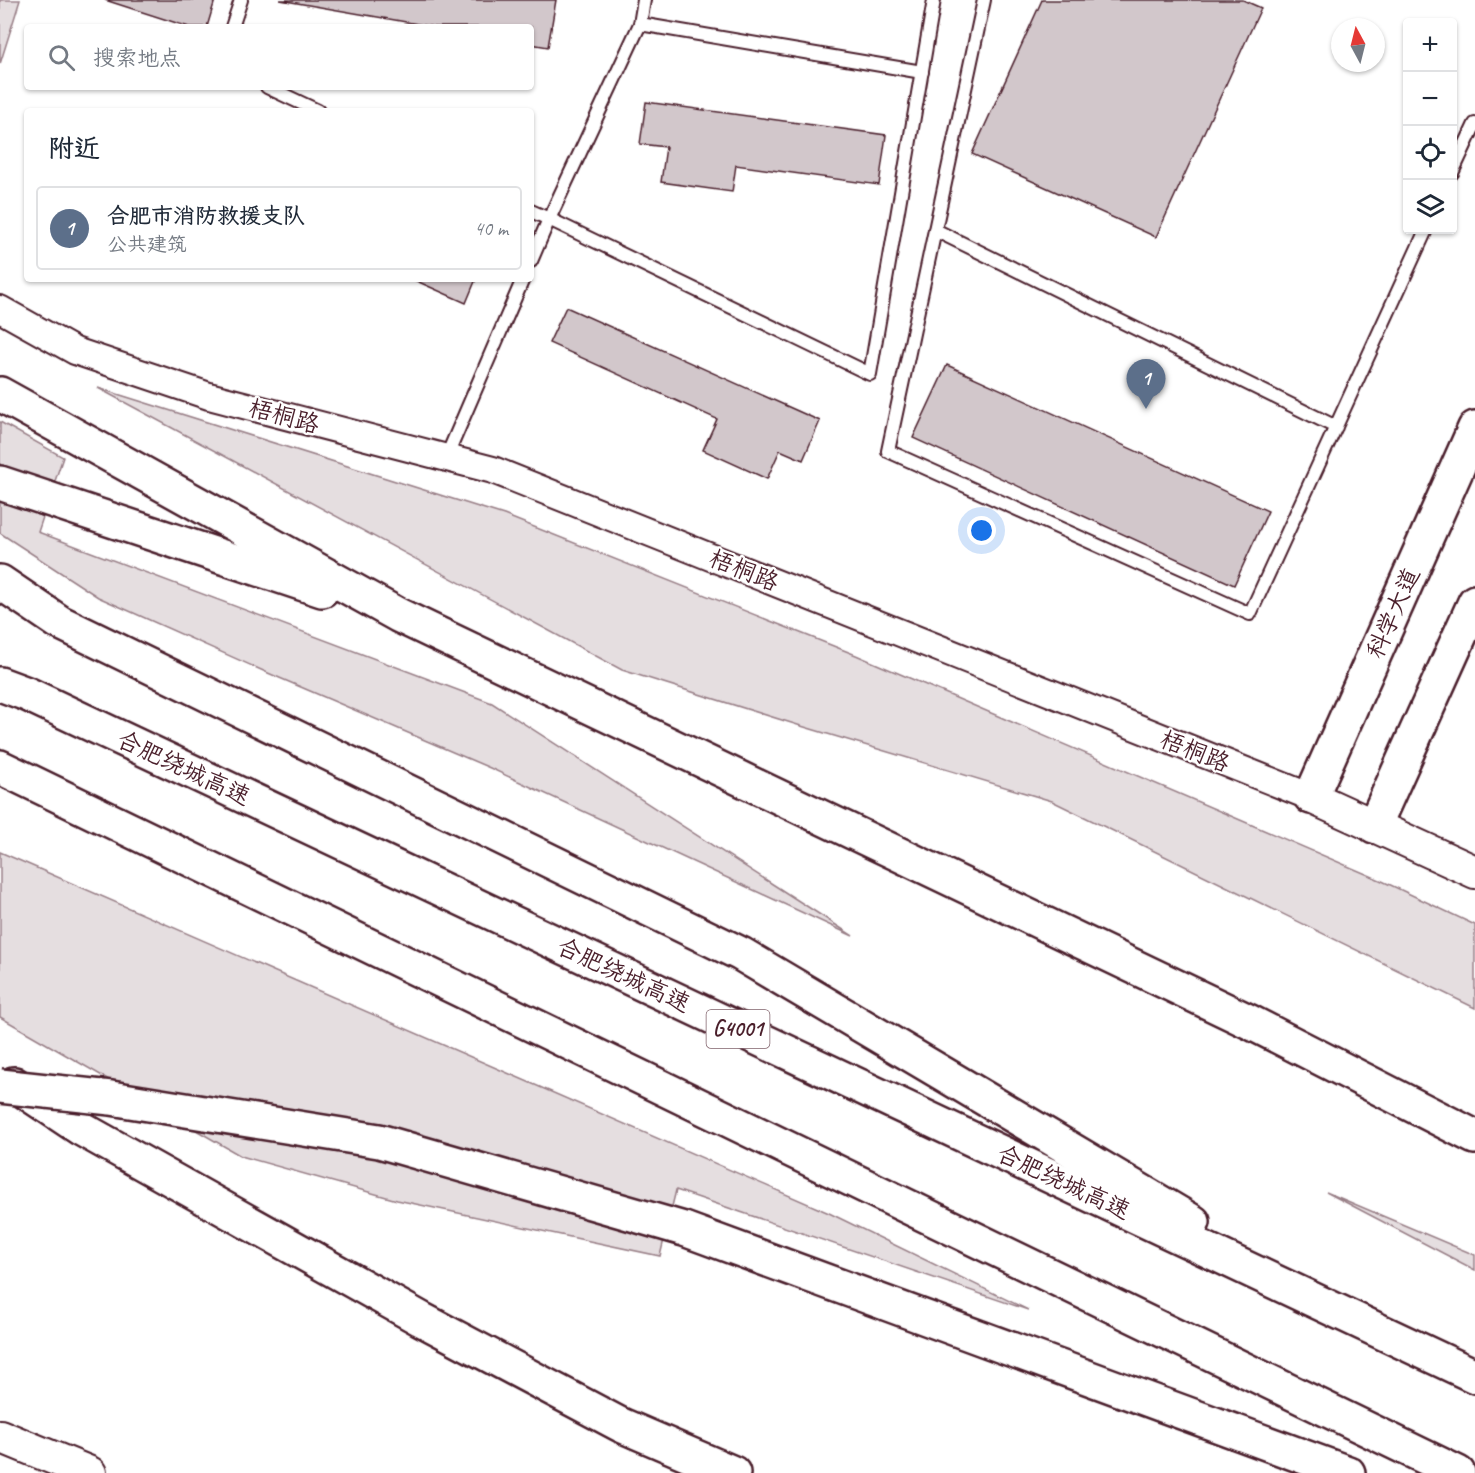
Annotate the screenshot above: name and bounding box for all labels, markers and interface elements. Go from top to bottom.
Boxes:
north arrow [1331,18,1385,72]
map controls [1403,18,1457,234]
button: + [1403,18,1457,72]
search box [24,24,534,90]
icon: search [45,41,78,74]
text: 搜索地点 [93,44,181,72]
button: − [1403,72,1457,126]
button: locate [1403,126,1457,180]
text: 附近 [48,132,100,165]
button: layers [1403,180,1457,234]
text: 合肥市消防救援支队 [107,202,305,230]
text: 1 [65,216,74,241]
text: 40 m [474,216,508,241]
text: 公共建筑 [107,232,187,257]
pin: 1 [1126,360,1166,409]
street label: 梧桐路 [245,392,323,440]
your location [967,516,996,545]
street label: 梧桐路 [705,543,783,597]
street label: 科学大道 [1360,563,1426,663]
street label: 合肥绕城高速 [112,724,256,812]
street label: 梧桐路 [1156,724,1234,778]
street label: 合肥绕城高速 [552,931,696,1019]
road number: G4001 [706,1010,770,1048]
street label: 合肥绕城高速 [992,1138,1136,1226]

